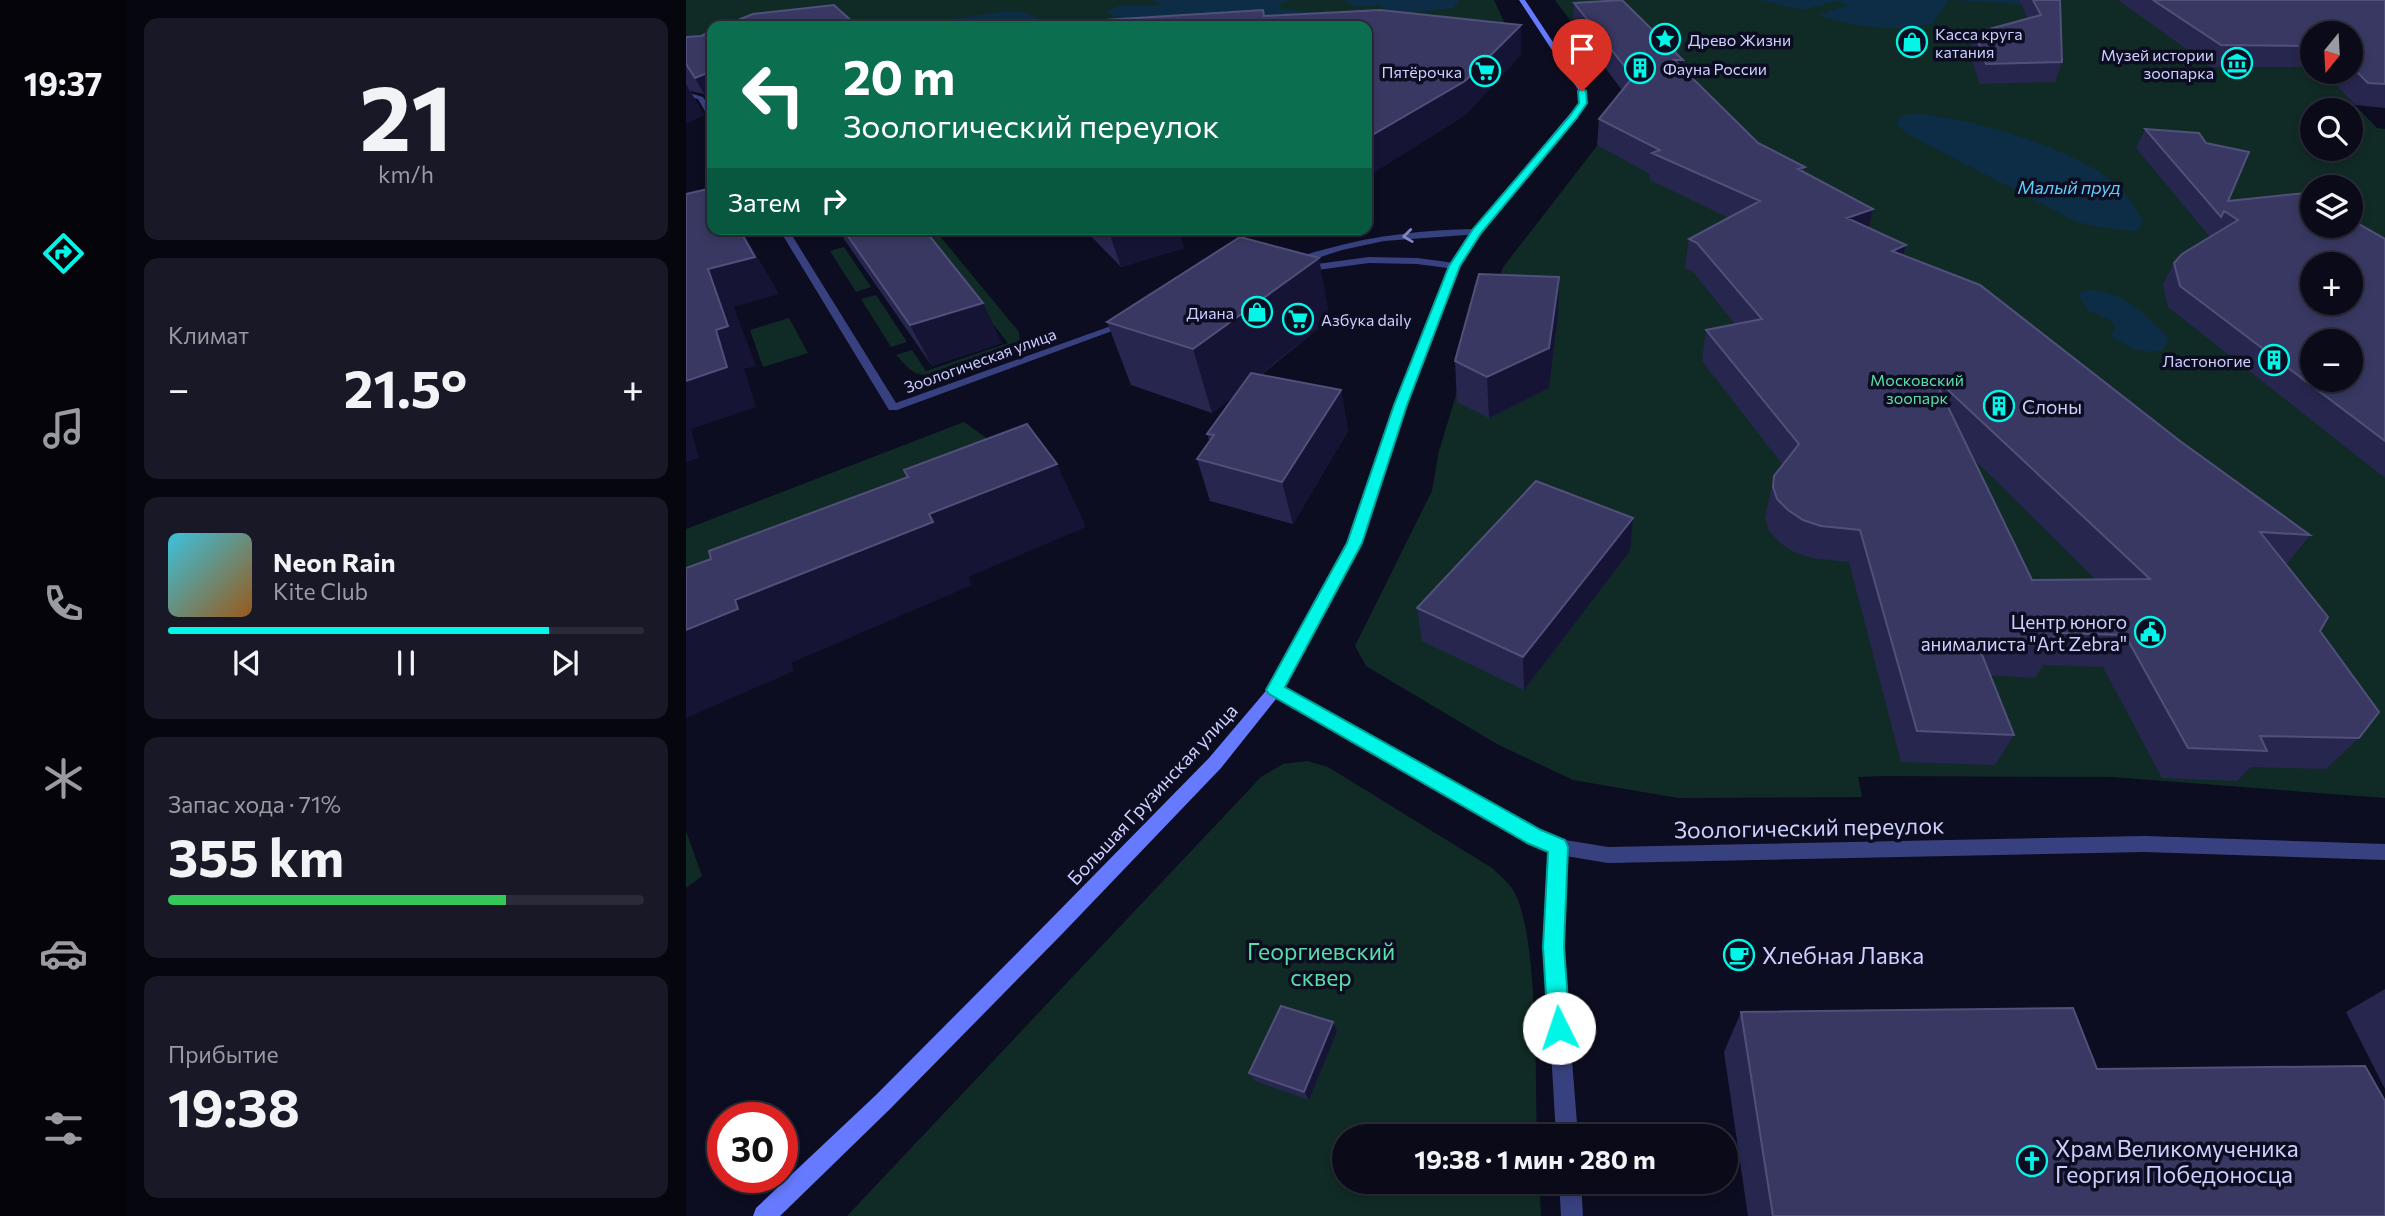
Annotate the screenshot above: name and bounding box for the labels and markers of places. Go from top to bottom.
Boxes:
pin [1552,19,1612,91]
place icon: Древо Жизни [1648,22,1682,56]
place label: Касса круга катания [1935,24,2023,61]
shop icon: Касса круга катания [1895,25,1929,59]
place label: Древо Жизни [1688,30,1791,49]
place label: Музей истории зоопарка [2101,45,2214,82]
museum icon: Музей истории зоопарка [2220,46,2254,80]
building icon: Фауна России [1623,51,1657,85]
supermarket icon: Пятёрочка [1468,54,1502,88]
place label: Фауна России [1663,59,1767,78]
place label: Пятёрочка [1382,62,1462,81]
shop icon: Диана [1240,295,1274,329]
supermarket icon: Азбука daily [1281,302,1315,336]
place label: Диана [1187,303,1234,322]
place label: Азбука daily [1321,310,1411,329]
building icon: Ластоногие [2257,343,2291,377]
place label: Ластоногие [2162,351,2251,370]
building icon: Слоны [1982,389,2016,423]
place label: Слоны [2022,395,2082,418]
place label: Центр юного анималиста "Art Zebra" [1921,610,2127,655]
public building icon: Центр юного анималиста "Art Zebra" [2133,615,2167,649]
cafe icon: Хлебная Лавка [1722,938,1756,972]
place label: Хлебная Лавка [1762,941,1924,969]
place label: Храм Великомученика Георгия Победоносца [2055,1134,2299,1188]
church icon: Храм Великомученика Георгия Победоносца [2015,1144,2049,1178]

